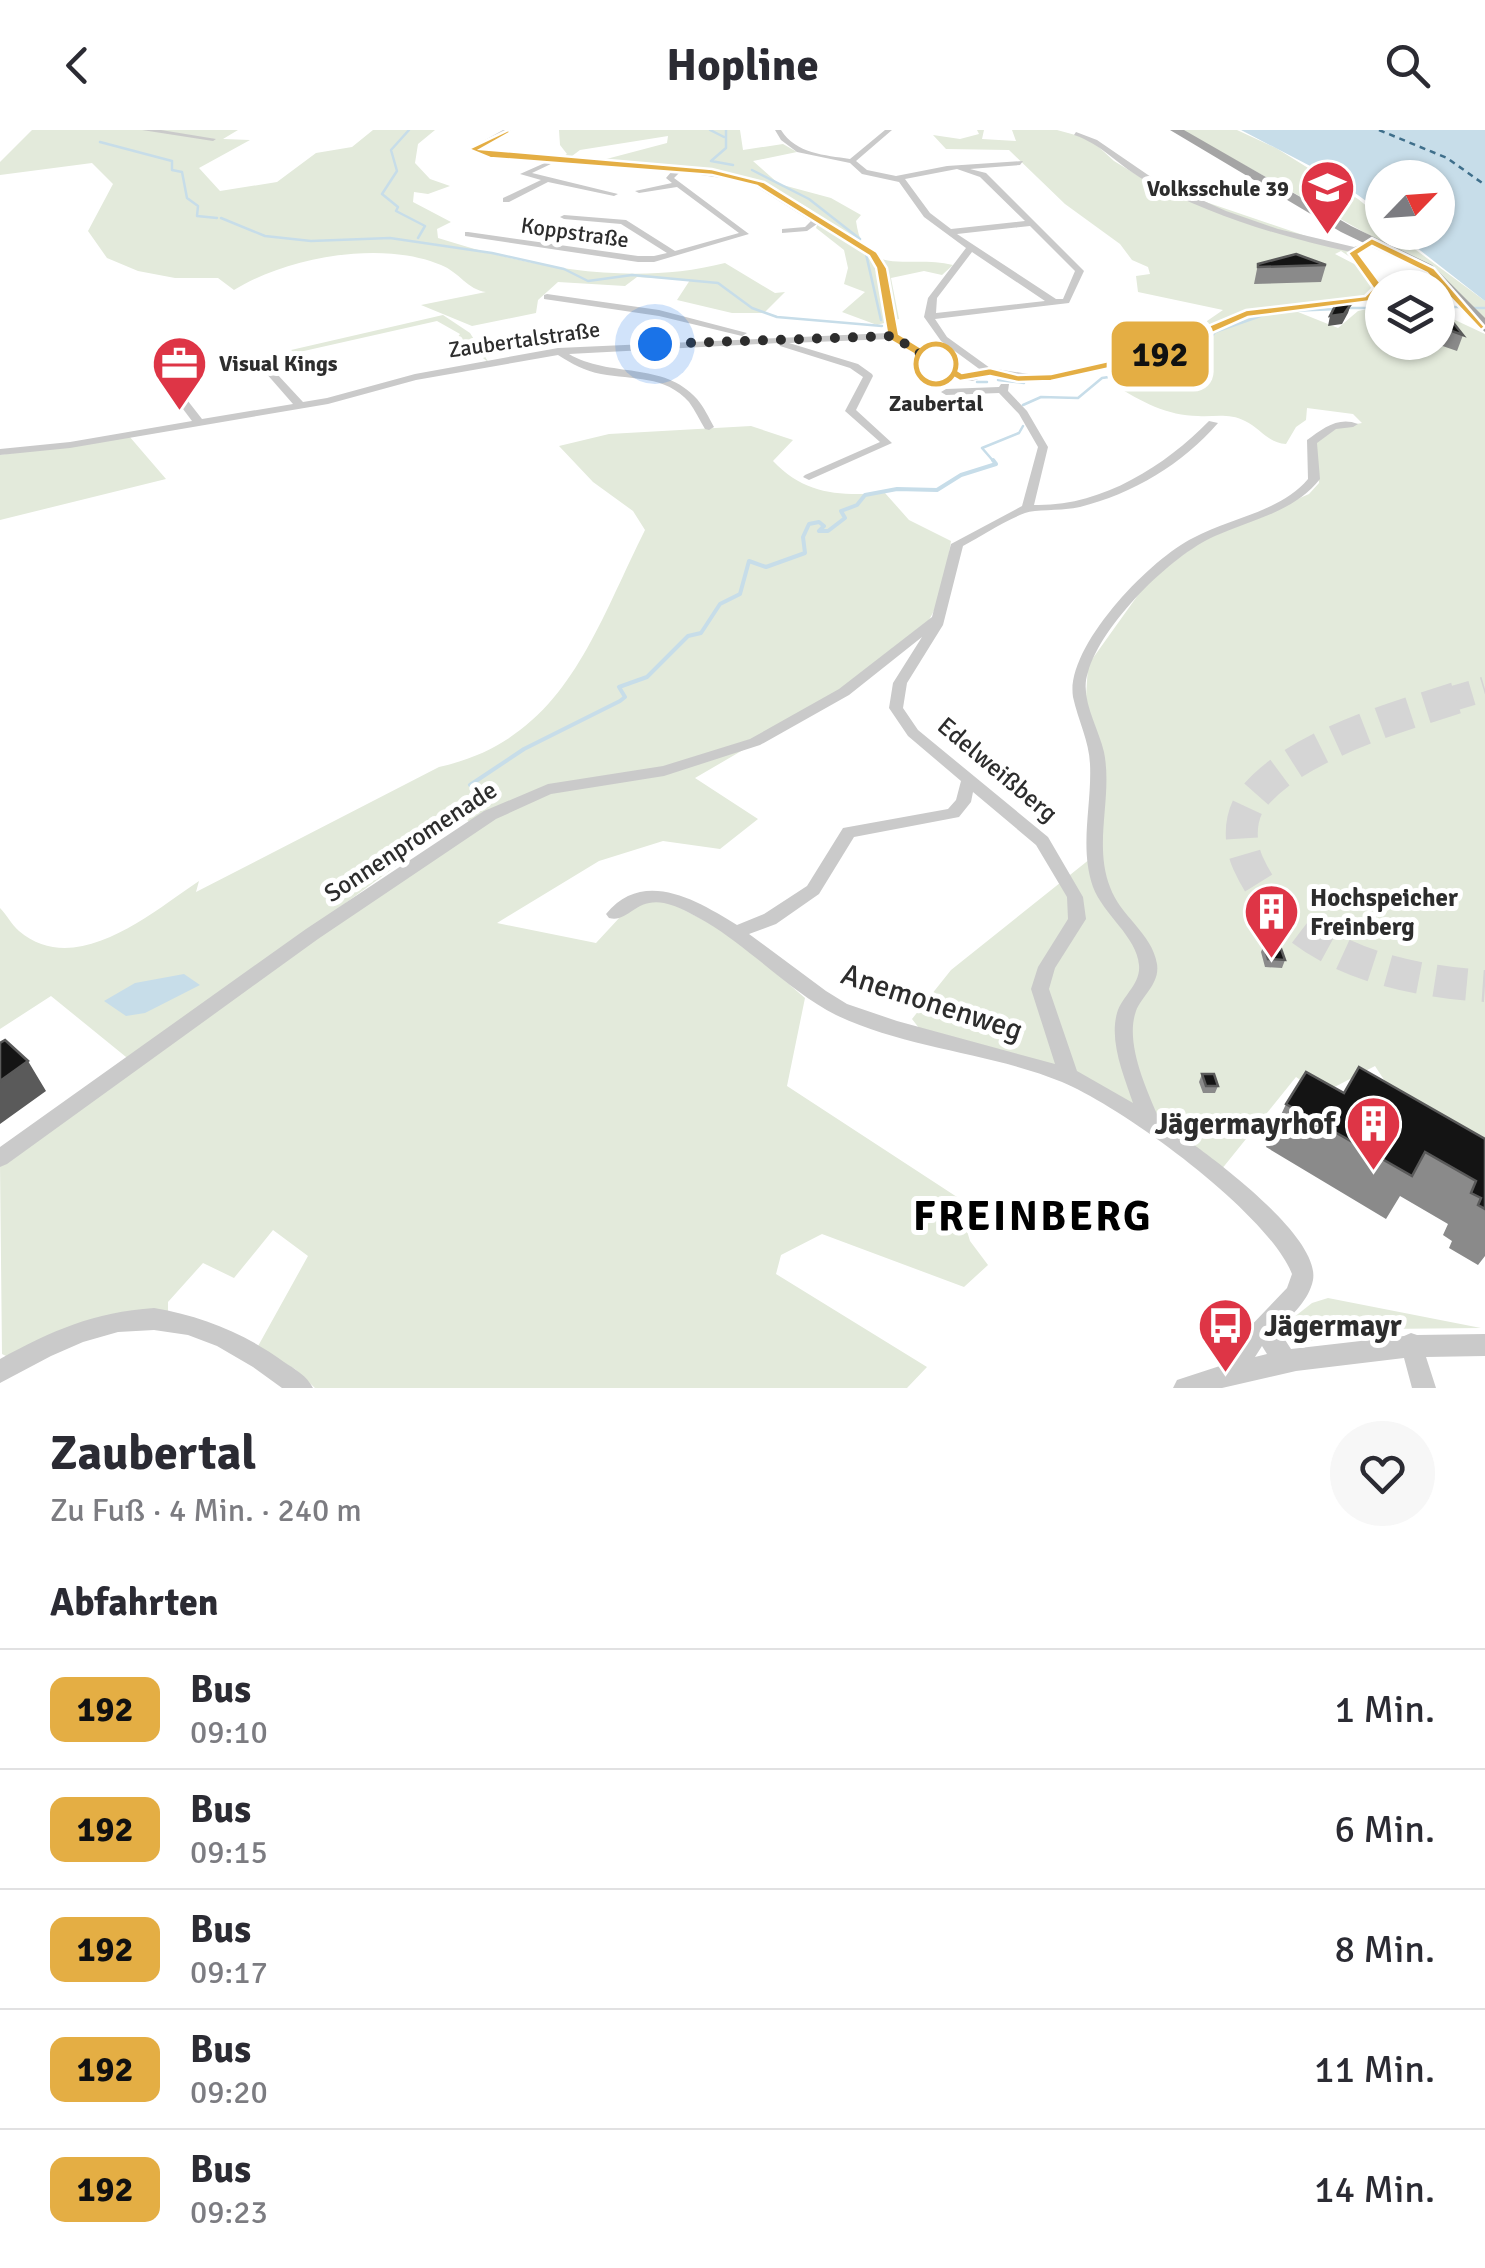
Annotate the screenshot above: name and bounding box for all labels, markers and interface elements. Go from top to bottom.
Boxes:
icon: back [50,38,105,93]
text: Hopline [666,38,819,93]
icon: search [1380,38,1435,93]
school or university icon: Volksschule 39 [1298,158,1358,237]
north arrow [1365,160,1455,250]
map controls [1365,160,1455,360]
place label: Volksschule 39 [1147,175,1289,202]
street label: Koppstraße [519,212,631,253]
button: layers [1365,270,1455,360]
street label: Zaubertalstraße [446,315,602,364]
your location [630,319,680,369]
line badge: 192 [1102,322,1218,386]
office icon: Visual Kings [150,333,210,412]
text: 192 [1132,333,1188,376]
marker: Zaubertal [915,343,957,385]
place label: Visual Kings [219,350,338,377]
place label: Zaubertal [889,390,983,417]
street label: Edelweißberg [931,710,1064,829]
street label: Sonnenpromenade [318,774,502,909]
building icon: Hochspeicher Freinberg [1241,881,1301,960]
place label: Hochspeicher Freinberg [1310,882,1458,942]
street label: Anemonenweg [836,956,1027,1049]
building icon: Jägermayrhof [1344,1094,1404,1173]
place label: Jägermayrhof [1154,1106,1337,1143]
district label: FREINBERG [913,1191,1153,1242]
bus stop icon: Jägermayr [1195,1296,1255,1375]
place label: Jägermayr [1264,1308,1402,1345]
button: heart [1330,1421,1435,1526]
text: Zaubertal [50,1424,256,1483]
text: Zu Fuß · 4 Min. · 240 m [50,1491,362,1530]
text: Abfahrten [50,1579,219,1626]
text: Bus [190,1666,251,1713]
text: 1 Min. [1334,1686,1435,1733]
text: 192 [77,1688,133,1731]
text: 09:10 [190,1713,268,1752]
text: Bus [190,1786,251,1833]
text: 6 Min. [1334,1806,1435,1853]
text: 192 [77,1808,133,1851]
text: 09:15 [190,1833,268,1872]
text: Bus [190,1906,251,1953]
text: 8 Min. [1334,1926,1435,1973]
text: 192 [77,1928,133,1971]
text: 09:17 [190,1953,268,1992]
text: Bus [190,2026,251,2073]
text: 11 Min. [1314,2046,1435,2093]
text: 192 [77,2048,133,2091]
text: 09:20 [190,2073,268,2112]
text: Bus [190,2146,251,2193]
text: 14 Min. [1314,2166,1435,2213]
text: 192 [77,2168,133,2211]
text: 09:23 [190,2193,268,2232]

